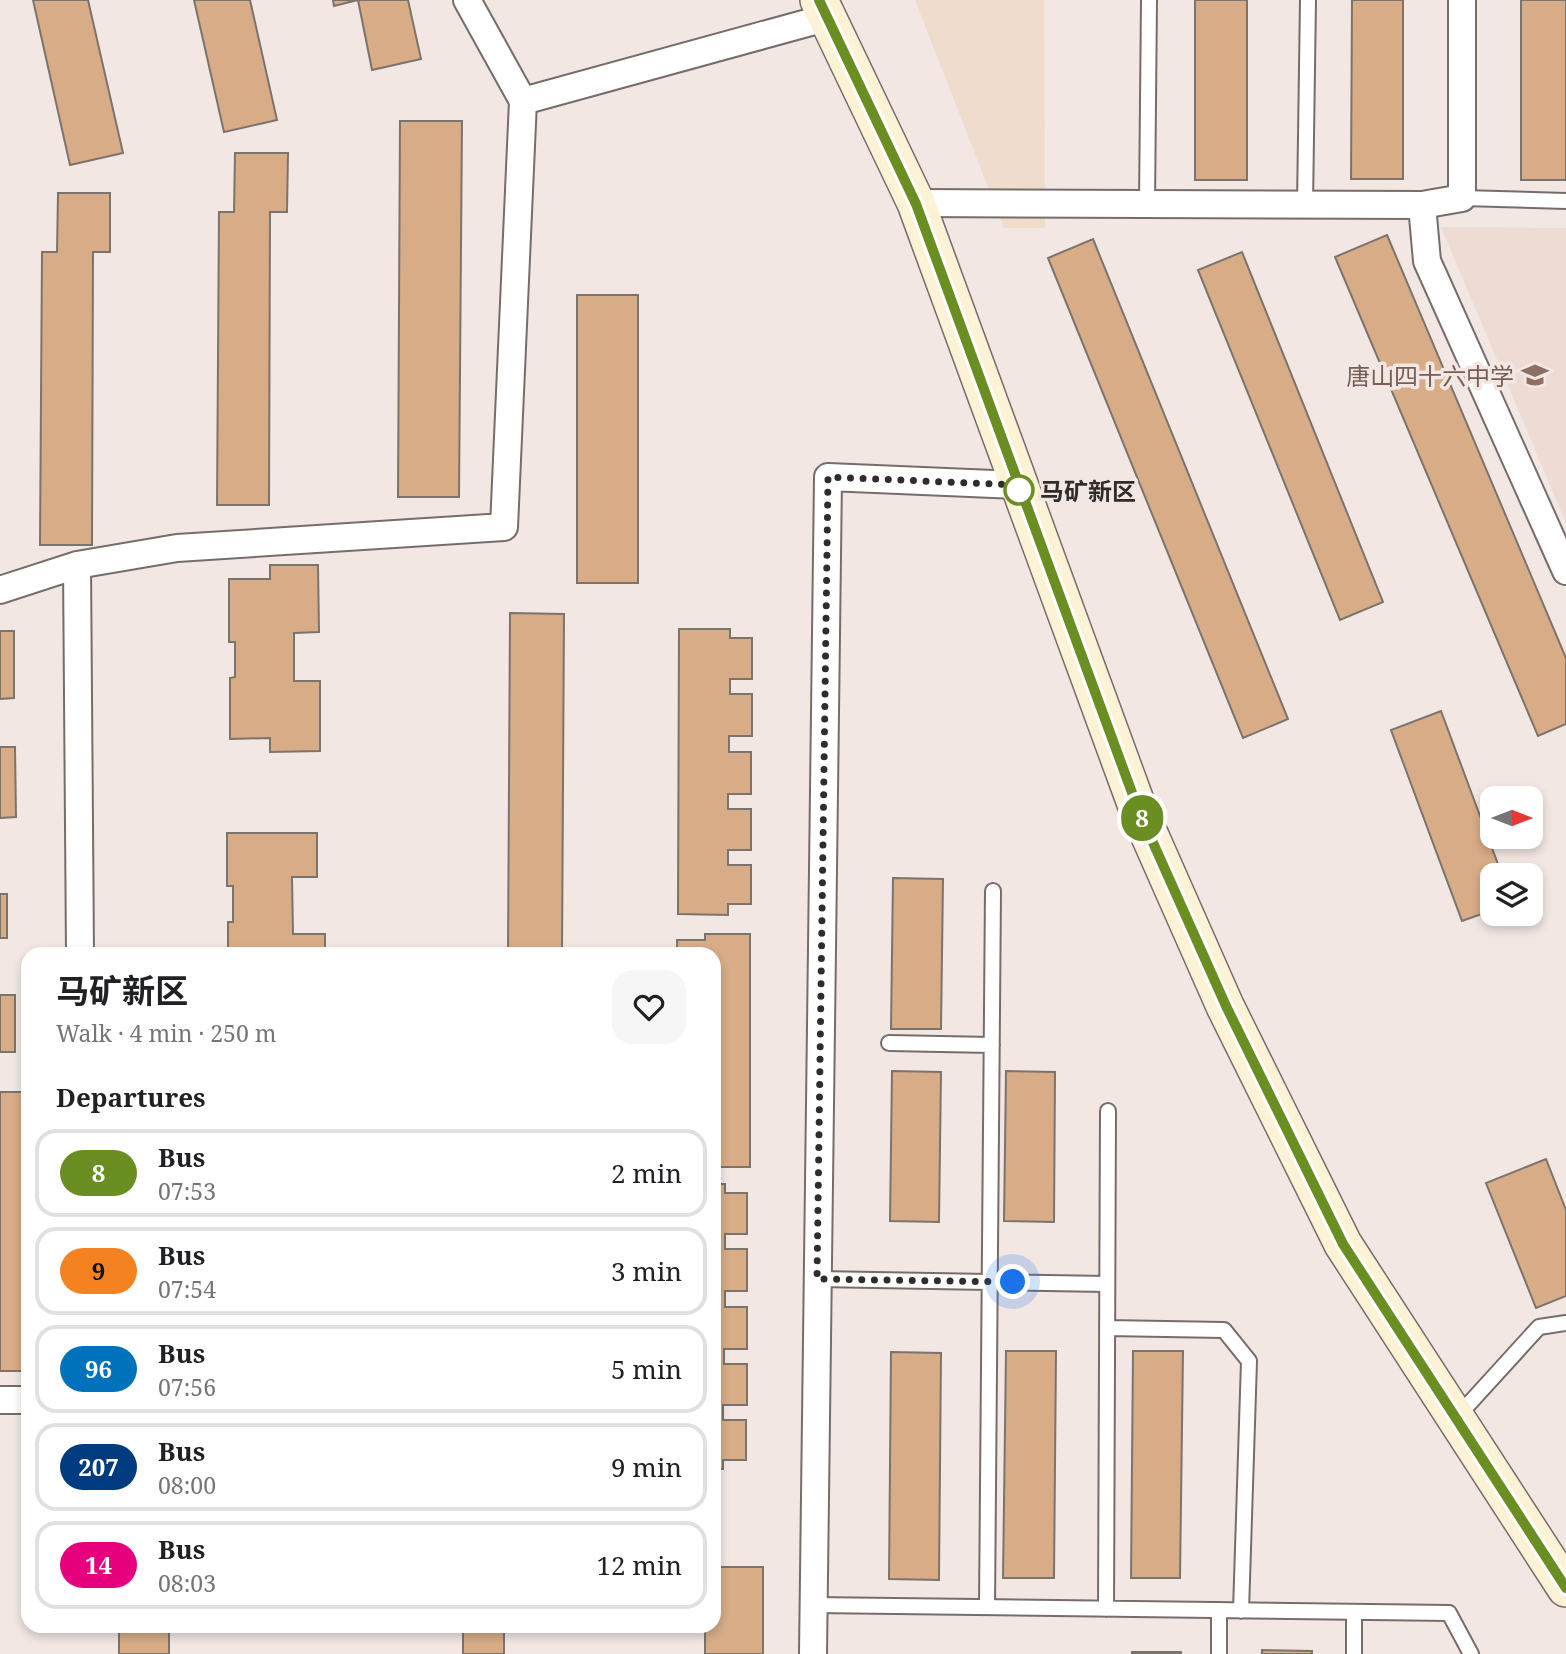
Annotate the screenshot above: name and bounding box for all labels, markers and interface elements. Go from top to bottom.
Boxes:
place label: 唐山四十六中学 [1346,359,1514,392]
school or university icon: 唐山四十六中学 [1520,360,1550,390]
place label: 马矿新区 [1040,474,1136,507]
marker: 马矿新区 [1004,475,1034,505]
north arrow [1480,786,1544,849]
map controls [1480,786,1543,926]
line badge: 8 [1119,795,1165,841]
text: 8 [1135,801,1149,834]
button: layers [1480,863,1543,926]
text: 马矿新区 [56,968,188,1013]
button: heart [612,970,686,1044]
text: Walk · 4 min · 250 m [56,1017,276,1049]
text: Departures [56,1079,206,1115]
text: Bus [158,1139,205,1175]
text: 2 min [611,1155,682,1191]
text: 8 [92,1156,105,1189]
text: 07:53 [158,1175,216,1207]
text: Bus [158,1237,205,1273]
text: 3 min [611,1253,682,1289]
text: 9 [92,1254,105,1287]
your location [995,1264,1030,1299]
text: 07:54 [158,1273,216,1305]
text: Bus [158,1335,205,1371]
text: 5 min [611,1351,682,1387]
text: 96 [85,1352,112,1385]
text: 07:56 [158,1371,216,1403]
text: Bus [158,1433,205,1469]
text: 9 min [611,1449,682,1485]
text: 207 [78,1450,119,1483]
text: 08:00 [158,1469,216,1501]
text: Bus [158,1531,205,1567]
text: 12 min [597,1547,682,1583]
text: 14 [85,1548,112,1581]
text: 08:03 [158,1567,216,1599]

